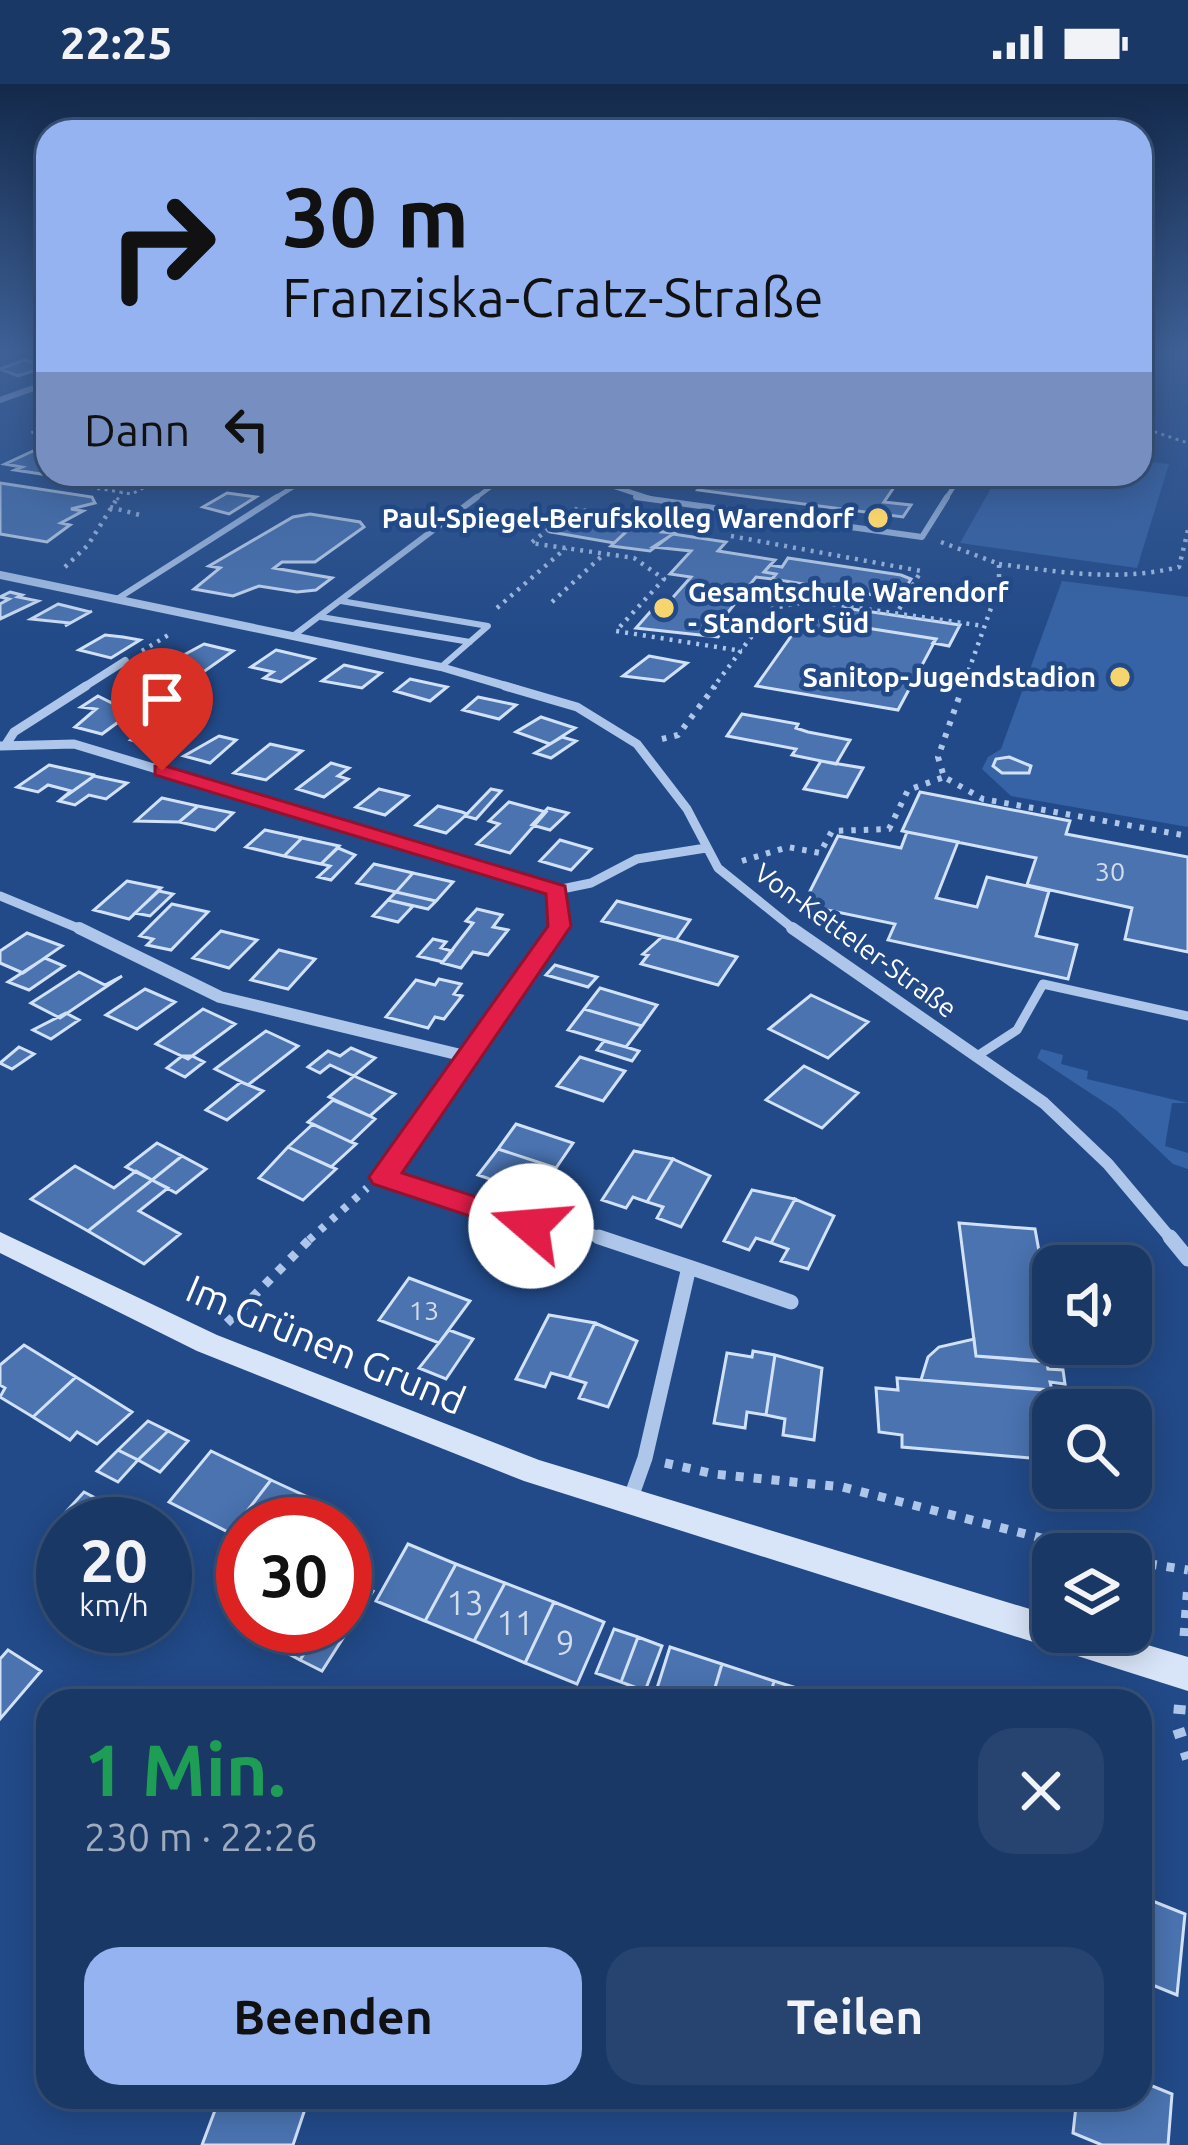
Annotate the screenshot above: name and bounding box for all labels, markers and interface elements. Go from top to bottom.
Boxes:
text: 22:25 [60,17,173,68]
icon: right [84,168,240,324]
text: 30 m [282,169,469,263]
text: Franziska-Cratz-Straße [282,267,824,327]
icon: left [214,396,280,462]
text: Dann [84,404,190,455]
place label: Paul-Spiegel-Berufskolleg Warendorf [382,503,855,533]
marker: Paul-Spiegel-Berufskolleg Warendorf [865,505,891,531]
place label: Gesamtschule Warendorf - Standort Süd [688,577,1009,638]
marker: Gesamtschule Warendorf - Standort Süd [651,595,677,621]
pin [111,648,213,771]
place label: Sanitop-Jugendstadion [803,662,1096,692]
marker: Sanitop-Jugendstadion [1107,664,1133,690]
icon: arrive [129,666,195,732]
house number: 30 [1095,856,1125,886]
street label: Von-Ketteler-Straße [749,857,963,1023]
position arrow [468,1163,594,1289]
map controls [1032,1245,1152,1653]
button: sound [1032,1245,1152,1365]
street label: Im Grünen Grund [180,1266,472,1422]
house number: 13 [409,1295,439,1325]
button: search [1032,1389,1152,1509]
speed limit sign: 30 [216,1497,372,1653]
text: 20 [80,1526,148,1593]
button: layers [1032,1533,1152,1653]
house number: 13 [446,1584,484,1621]
text: km/h [79,1588,149,1622]
house number: 11 [496,1604,534,1641]
house number: 9 [556,1624,574,1661]
button: close [978,1728,1104,1854]
text: 1 Min. [84,1729,286,1810]
text: 230 m · 22:26 [84,1815,318,1858]
button: Beenden [84,1947,582,2085]
button: Teilen [606,1947,1104,2085]

